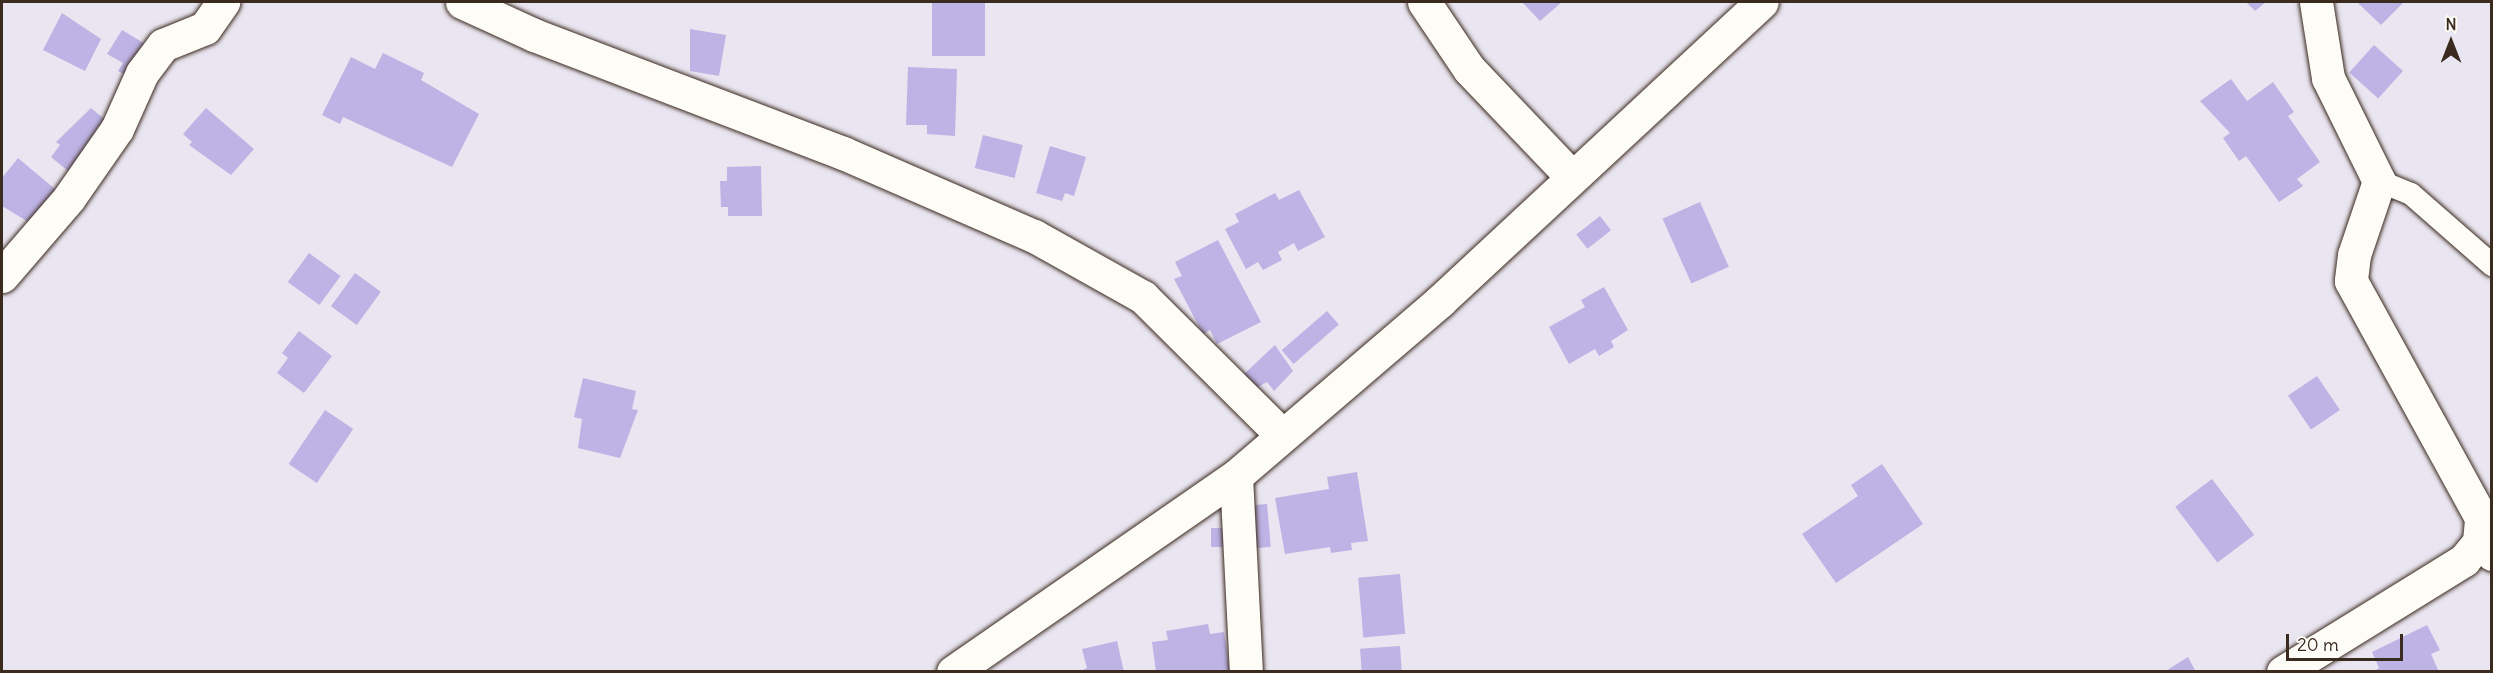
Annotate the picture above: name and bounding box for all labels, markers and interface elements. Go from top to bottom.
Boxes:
north arrow [2421,12,2481,72]
text: N [2445,14,2457,34]
scale bar [2289,622,2406,660]
text: 20 m [2297,633,2339,656]

